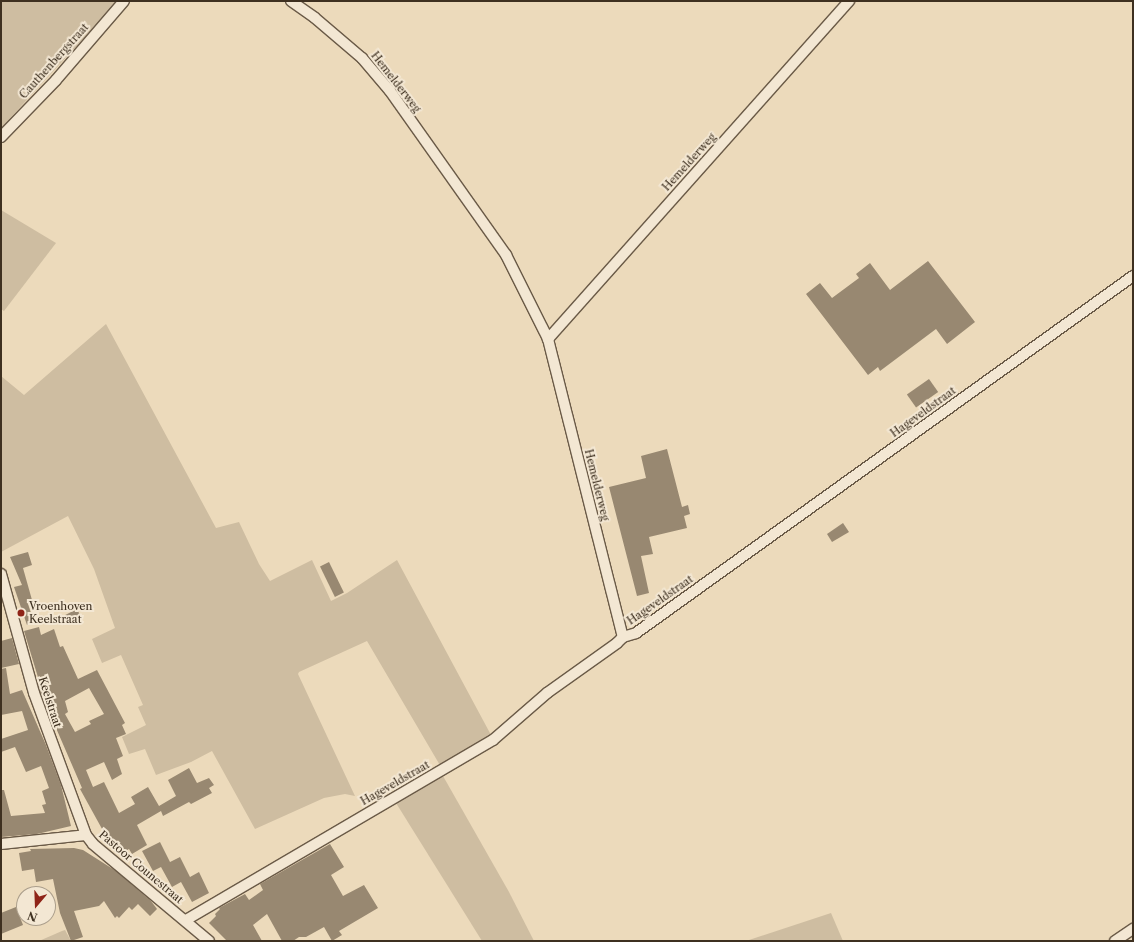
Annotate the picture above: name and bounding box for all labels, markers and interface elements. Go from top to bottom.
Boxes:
street label: Cauthenbergstraat [17,21,91,101]
street label: Hemelderweg [368,49,424,115]
street label: Hemelderweg [660,130,718,194]
street label: Hageveldstraat [888,384,958,440]
street label: Hemelderweg [582,448,612,522]
street label: Hageveldstraat [625,572,695,628]
place label: Vroenhoven Keelstraat [29,600,92,626]
marker: Vroenhoven Keelstraat [16,608,26,618]
street label: Keelstraat [36,675,64,729]
street label: Hageveldstraat [358,758,432,808]
street label: Pastoor Counestraat [96,828,186,906]
north arrow [16,886,56,926]
text: N [26,908,39,925]

